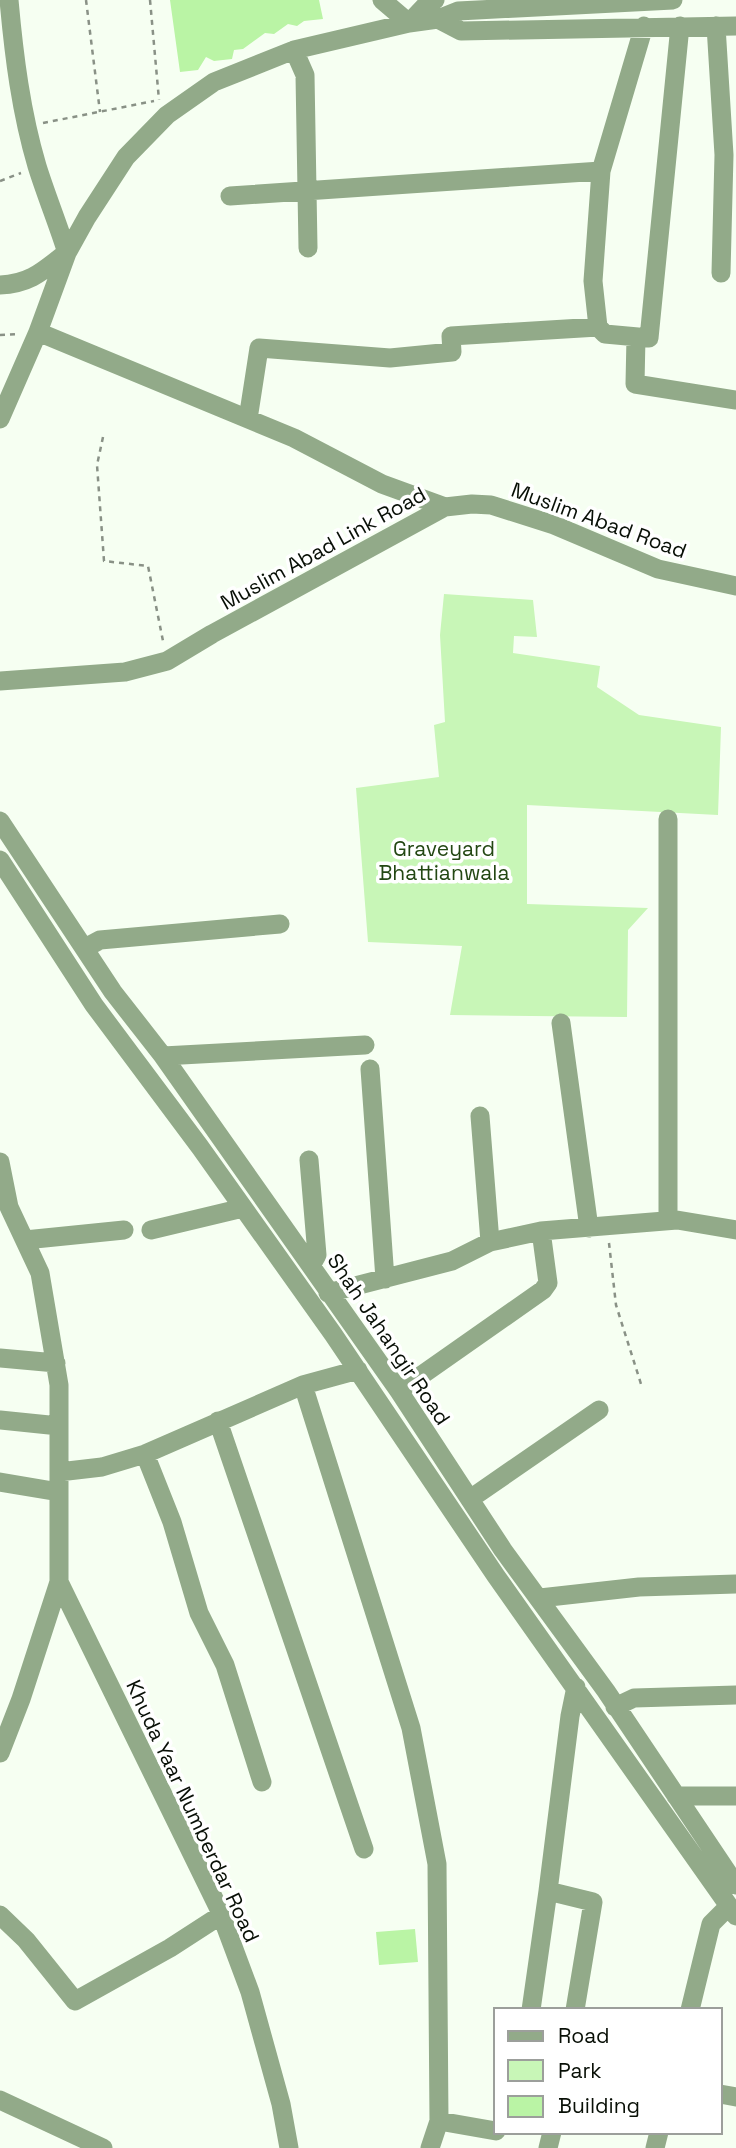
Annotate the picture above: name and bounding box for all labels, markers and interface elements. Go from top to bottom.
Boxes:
street label: Muslim Abad Road [508,476,690,564]
street label: Muslim Abad Link Road [216,480,430,616]
park label: Graveyard Bhattianwala [378,835,510,886]
street label: Shah Jahangir Road [321,1248,457,1430]
street label: Khuda Yaar Numberdar Road [120,1675,266,1947]
legend [494,2008,722,2134]
text: Road [558,2022,610,2049]
text: Park [558,2057,602,2084]
text: Building [558,2092,640,2119]

